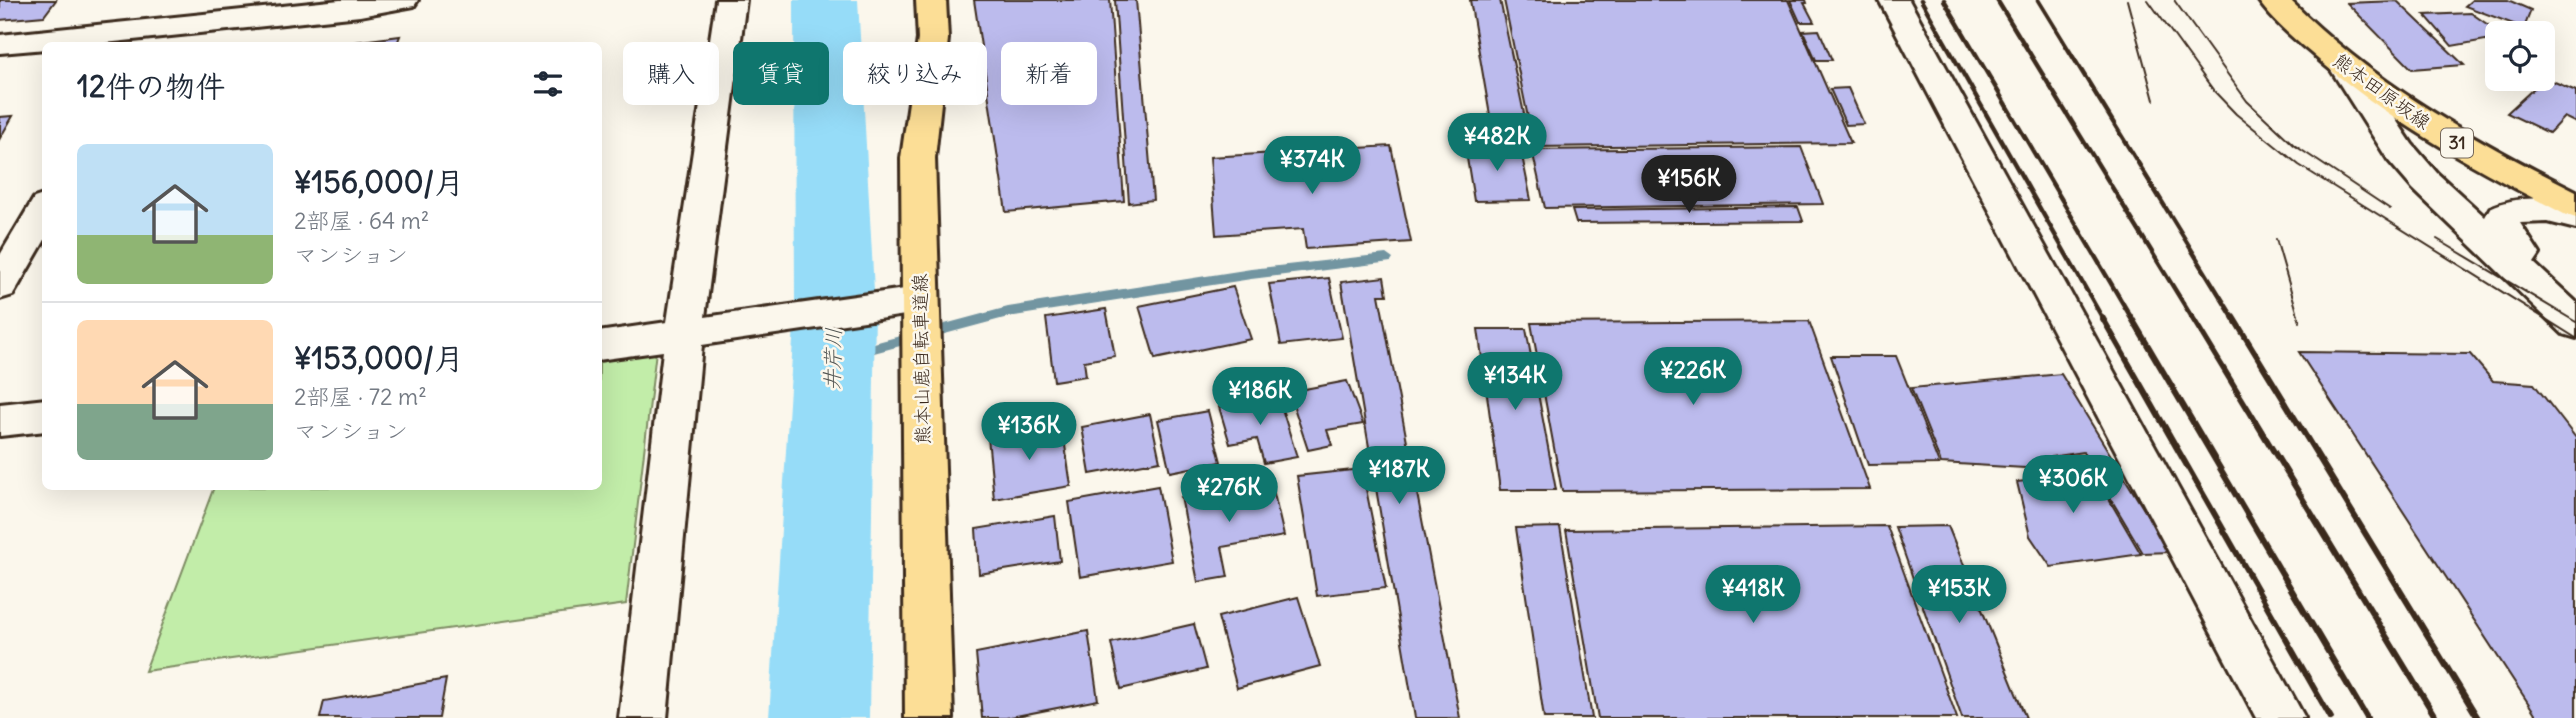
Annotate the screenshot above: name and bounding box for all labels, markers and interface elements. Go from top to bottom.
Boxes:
map controls [2485,21,2555,91]
button: locate [2485,21,2555,91]
chip: 購入 [623,42,719,105]
chip: 賃貸 [733,42,829,105]
chip: 絞り込み [843,42,987,105]
chip: 新着 [1001,42,1097,105]
street label: 熊本田原坂線 [2329,48,2435,134]
icon: filters [529,65,567,103]
text: 12件の物件 [77,67,225,105]
pin: ¥482K [1448,114,1546,173]
text: ¥482K [1464,121,1530,150]
road number: 31 [2441,128,2473,158]
pin: ¥374K [1263,136,1361,196]
text: ¥374K [1280,144,1344,173]
pin: ¥156K [1640,156,1738,215]
text: ¥156,000/月 [294,163,464,201]
text: ¥156K [1657,163,1721,192]
icon: home [133,172,217,256]
text: 2部屋 · 64 m² [294,206,429,235]
text: マンション [294,240,408,269]
street label: 熊本山鹿自転車道線 [908,273,934,445]
water label: 井芹川 [818,327,847,391]
text: ¥153,000/月 [294,339,464,377]
icon: home [133,348,217,432]
pin: ¥226K [1644,348,1742,407]
pin: ¥134K [1466,352,1564,412]
text: ¥226K [1660,355,1726,384]
text: ¥134K [1483,360,1547,389]
pin: ¥186K [1211,368,1309,427]
text: ¥186K [1228,375,1292,404]
text: 2部屋 · 72 m² [294,382,427,411]
pin: ¥136K [980,402,1078,462]
text: ¥136K [997,410,1061,439]
text: マンション [294,416,408,445]
pin: ¥187K [1350,447,1448,506]
text: ¥187K [1368,454,1430,483]
pin: ¥306K [2024,456,2122,515]
text: ¥306K [2038,463,2108,492]
pin: ¥276K [1180,464,1278,524]
text: ¥276K [1197,472,1261,501]
pin: ¥418K [1704,566,1802,625]
pin: ¥153K [1910,566,2008,625]
text: ¥418K [1721,573,1785,602]
text: ¥153K [1927,573,1991,602]

